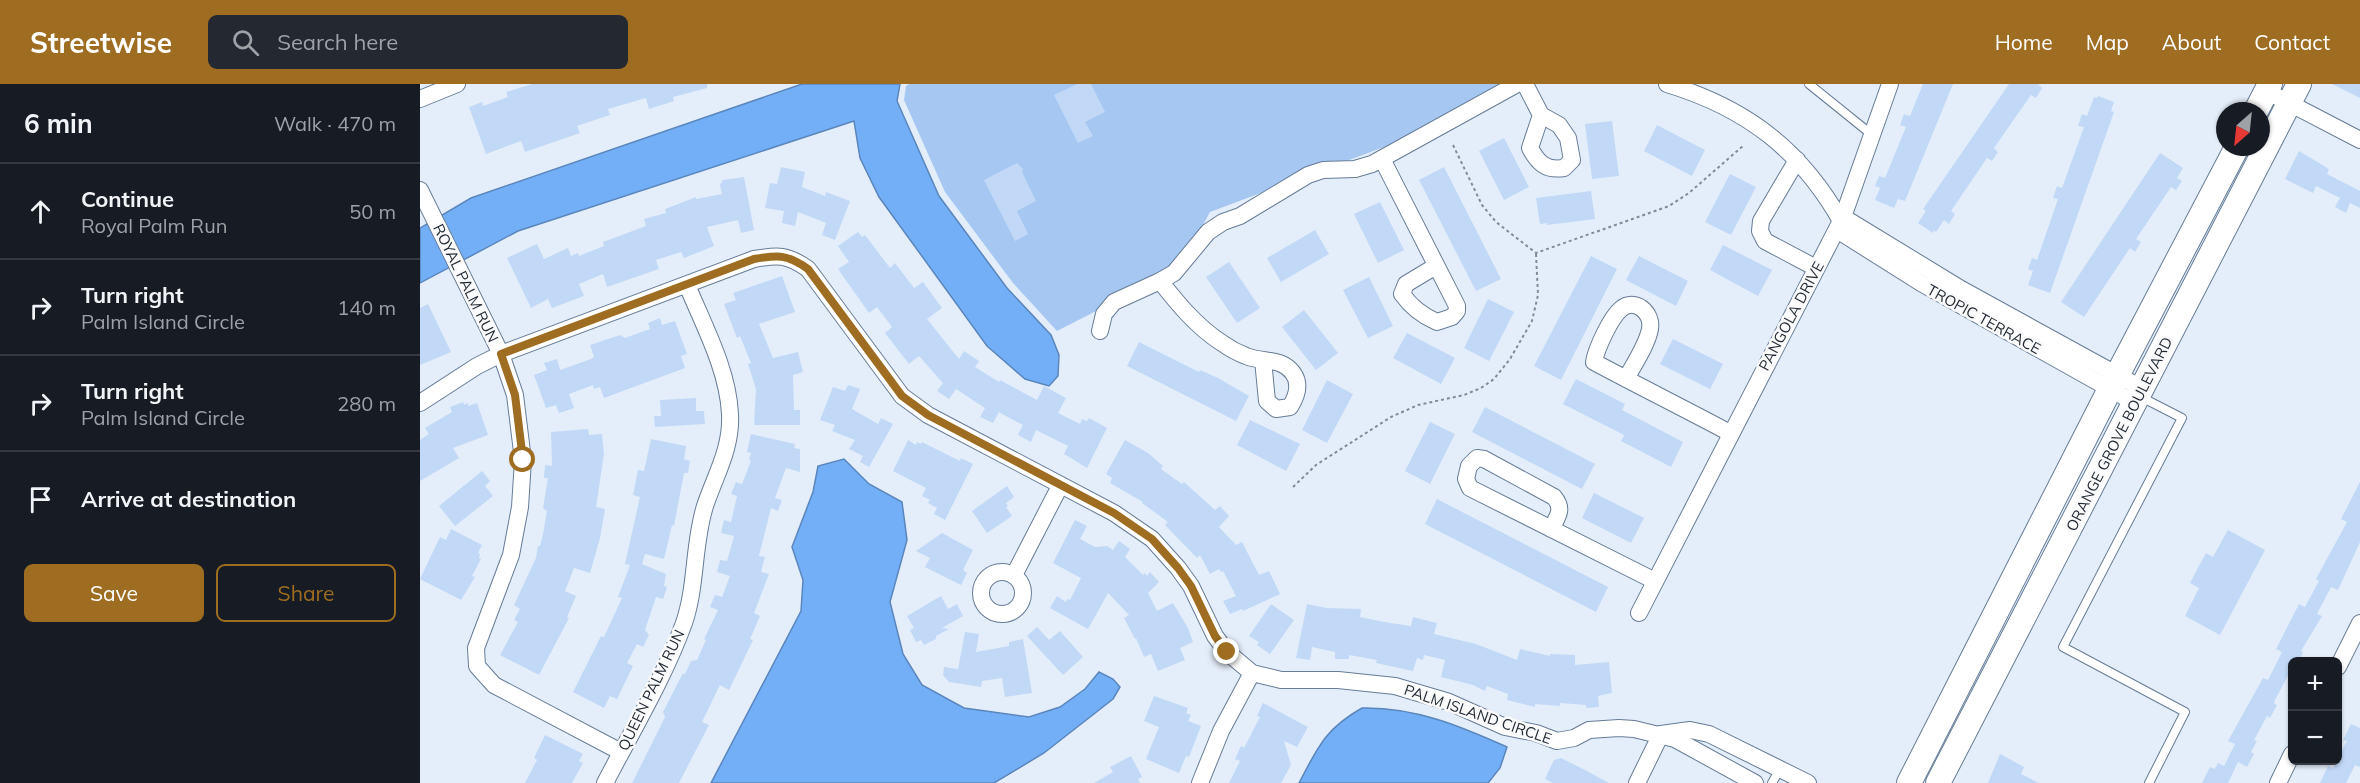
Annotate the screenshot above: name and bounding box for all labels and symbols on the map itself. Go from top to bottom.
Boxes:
north arrow [2216,102,2270,156]
street label: ROYAL PALM RUN [429,221,503,345]
street label: PANGOLA DRIVE [1754,258,1828,374]
street label: TROPIC TERRACE [1924,280,2044,358]
street label: ORANGE GROVE BOULEVARD [2062,334,2176,534]
route start [509,446,535,472]
street label: QUEEN PALM RUN [613,626,689,754]
route end [1213,638,1239,664]
street label: PALM ISLAND CIRCLE [1402,680,1554,748]

